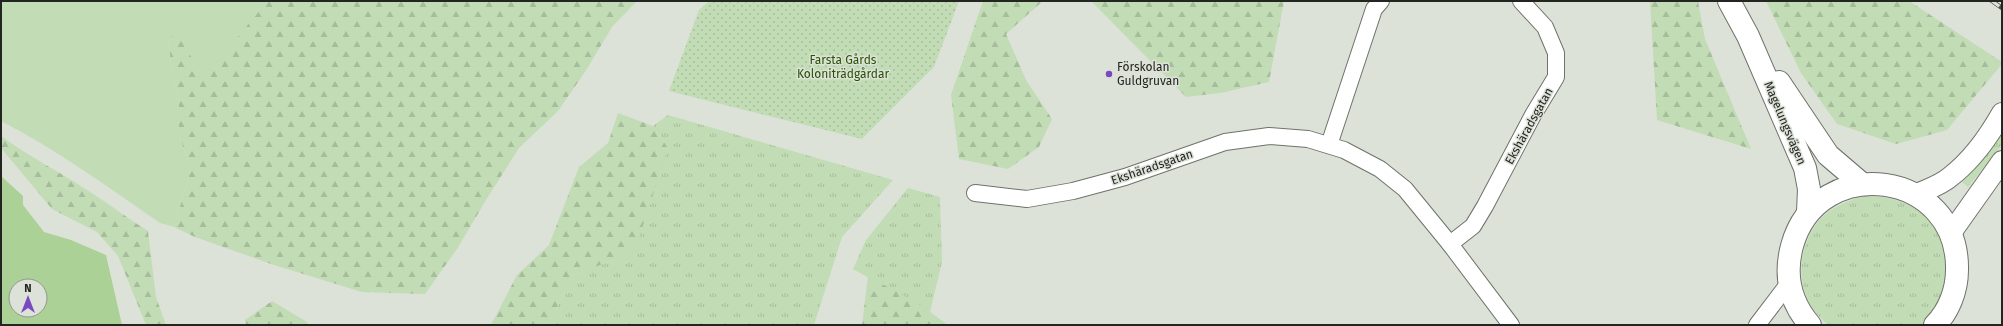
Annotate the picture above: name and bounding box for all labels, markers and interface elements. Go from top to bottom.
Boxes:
park label: Farsta Gårds Koloniträdgårdar [797,53,889,81]
place label: Förskolan Guldgruvan [1117,60,1179,88]
marker: Förskolan Guldgruvan [1104,69,1114,79]
street label: Magelungsvägen [1761,79,1809,167]
street label: Ekshäradsgatan [1502,85,1556,167]
street label: Ekshäradsgatan [1109,146,1195,188]
north arrow [8,278,48,318]
text: N [24,282,32,295]

